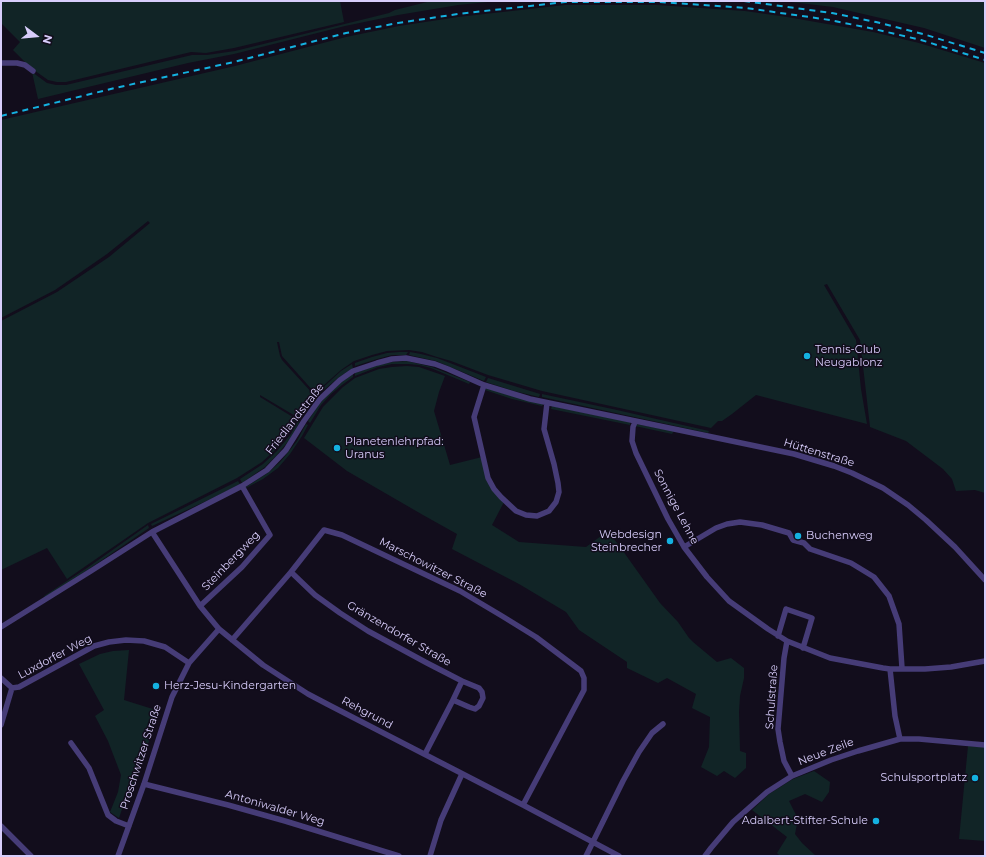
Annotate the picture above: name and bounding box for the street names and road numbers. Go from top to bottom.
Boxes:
street label: Friedlandstraße [263,381,327,457]
street label: Hüttenstraße [782,436,856,470]
street label: Sonnige Lehne [651,467,701,547]
street label: Steinbergweg [199,528,263,594]
street label: Marschowitzer Straße [377,535,489,601]
street label: Gränzendorfer Straße [345,599,453,669]
street label: Luxdorfer Weg [16,632,94,682]
street label: Schulstraße [763,664,781,730]
street label: Rehgrund [339,694,395,732]
street label: Proschwitzer Straße [118,703,164,811]
street label: Neue Zeile [796,735,856,769]
street label: Antoniwalder Weg [224,787,326,829]

